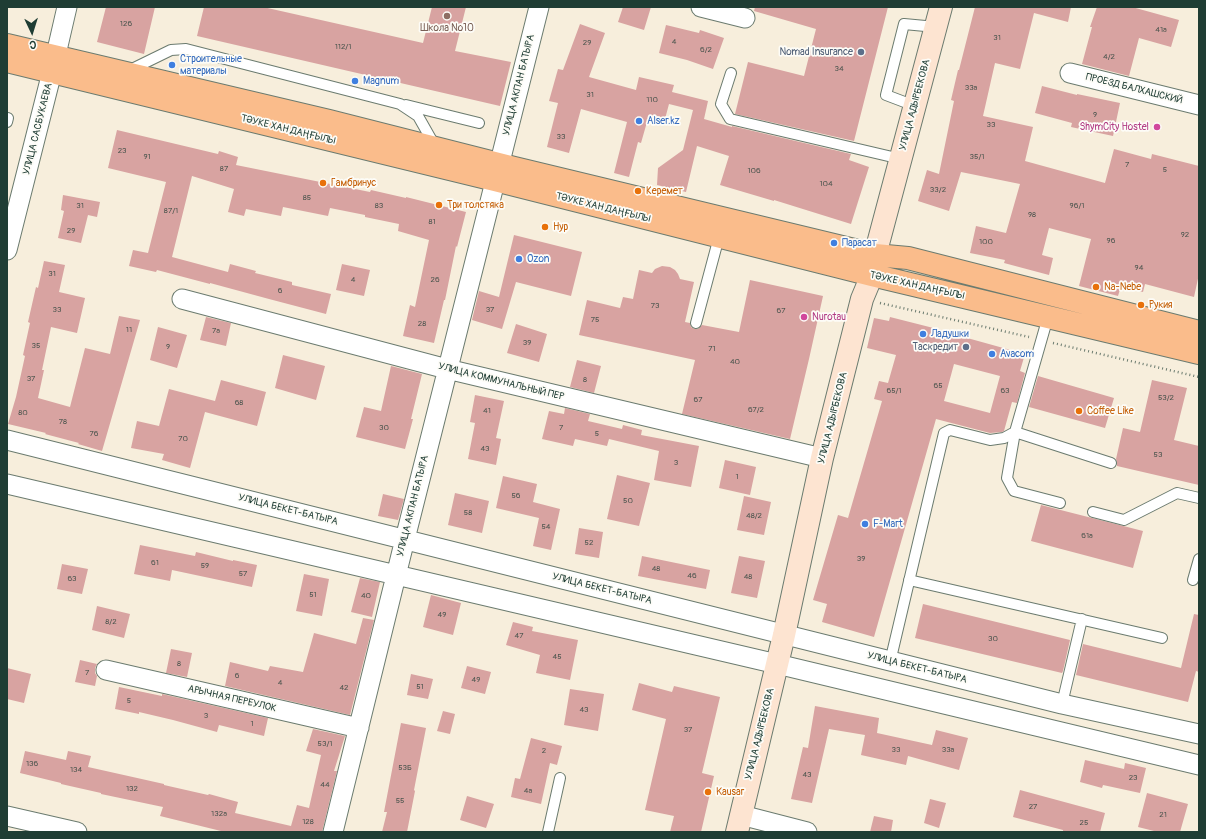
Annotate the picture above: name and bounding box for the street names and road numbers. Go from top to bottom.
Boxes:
street label: УЛИЦА АКПАН БАТЫРА [501,33,537,137]
street label: УЛИЦА АДЫРБЕКОВА [897,58,933,152]
street label: ПРОЕЗД БАЛХАШСКИЙ [1084,71,1184,107]
street label: УЛИЦА САСБУКАЕВА [21,82,55,176]
street label: ТӘУКЕ ХАН ДАҢҒЫЛЫ [240,112,336,148]
street label: ТӘУКЕ ХАН ДАҢҒЫЛЫ [555,190,651,226]
street label: ТӘУКЕ ХАН ДАҢҒЫЛЫ [868,269,966,303]
street label: УЛИЦА КОММУНАЛЬНЫЙ ПЕР [437,361,565,403]
street label: УЛИЦА АДЫРБЕКОВА [816,371,850,465]
street label: УЛИЦА АКПАН БАТЫРА [395,454,431,558]
street label: УЛИЦА БЕКЕТ-БАТЫРА [237,492,339,528]
street label: УЛИЦА БЕКЕТ-БАТЫРА [551,571,653,607]
street label: УЛИЦА БЕКЕТ-БАТЫРА [866,650,968,686]
street label: АРЫЧНАЯ ПЕРЕУЛОК [186,683,278,715]
street label: УЛИЦА АДЫРБЕКОВА [743,687,777,781]

